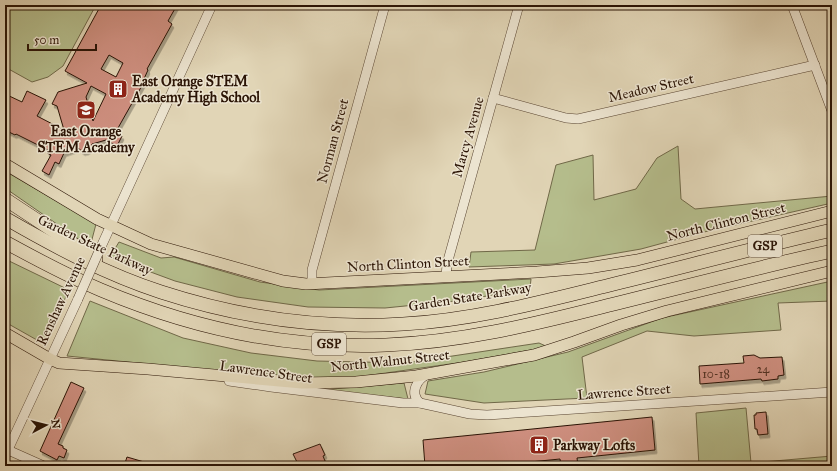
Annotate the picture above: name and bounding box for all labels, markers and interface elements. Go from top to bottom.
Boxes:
scale bar [28,26,96,52]
text: 50 m [34,33,59,47]
street label: Meadow Street [607,70,695,106]
place label: East Orange STEM Academy High School [131,73,261,107]
building icon: East Orange STEM Academy High School [107,78,129,100]
street label: Marcy Avenue [448,95,488,179]
street label: Norman Street [314,97,352,185]
school or university icon: East Orange STEM Academy [75,99,97,121]
place label: East Orange STEM Academy [37,123,136,157]
street label: North Clinton Street [665,199,787,245]
street label: Garden State Parkway [35,211,155,279]
road number: GSP [748,235,782,257]
street label: North Clinton Street [347,252,469,276]
street label: Renshaw Avenue [33,254,89,348]
street label: Garden State Parkway [407,279,533,315]
road number: GSP [312,333,346,355]
street label: North Walnut Street [330,346,450,376]
street label: Lawrence Street [219,357,313,387]
house number: 24 [757,362,770,376]
house number: 10-18 [702,367,730,381]
street label: Lawrence Street [577,380,671,404]
north arrow [26,405,66,445]
text: N [48,418,63,430]
building icon: Parkway Lofts [528,434,550,456]
place label: Parkway Lofts [553,437,635,455]

